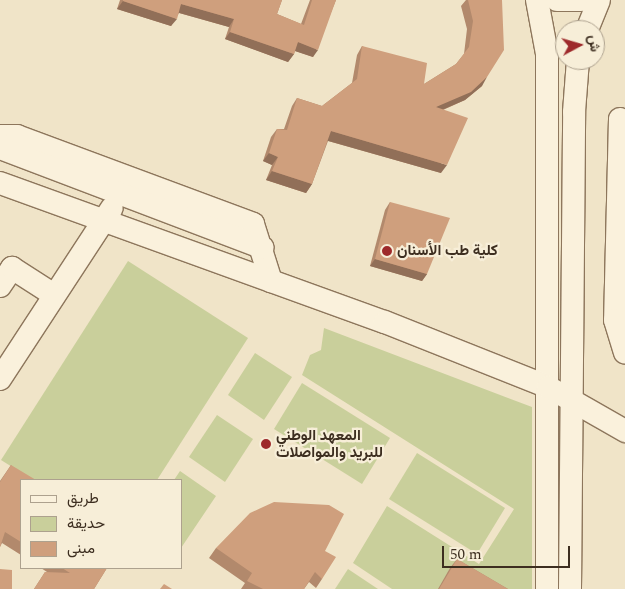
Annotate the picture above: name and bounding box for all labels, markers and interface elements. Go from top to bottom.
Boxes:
north arrow [555,20,605,70]
text: ش [583,34,606,53]
place label: كلية طب الأسنان [397,242,498,260]
marker: كلية طب الأسنان [381,245,393,257]
place label: المعهد الوطني للبريد والمواصلات [276,426,383,461]
marker: المعهد الوطني للبريد والمواصلات [260,438,272,450]
legend [20,479,182,569]
text: طريق [67,487,99,510]
text: حديقة [67,512,105,535]
scale bar [445,536,572,568]
text: مبنى [67,537,95,560]
text: 50 m [450,543,482,566]

